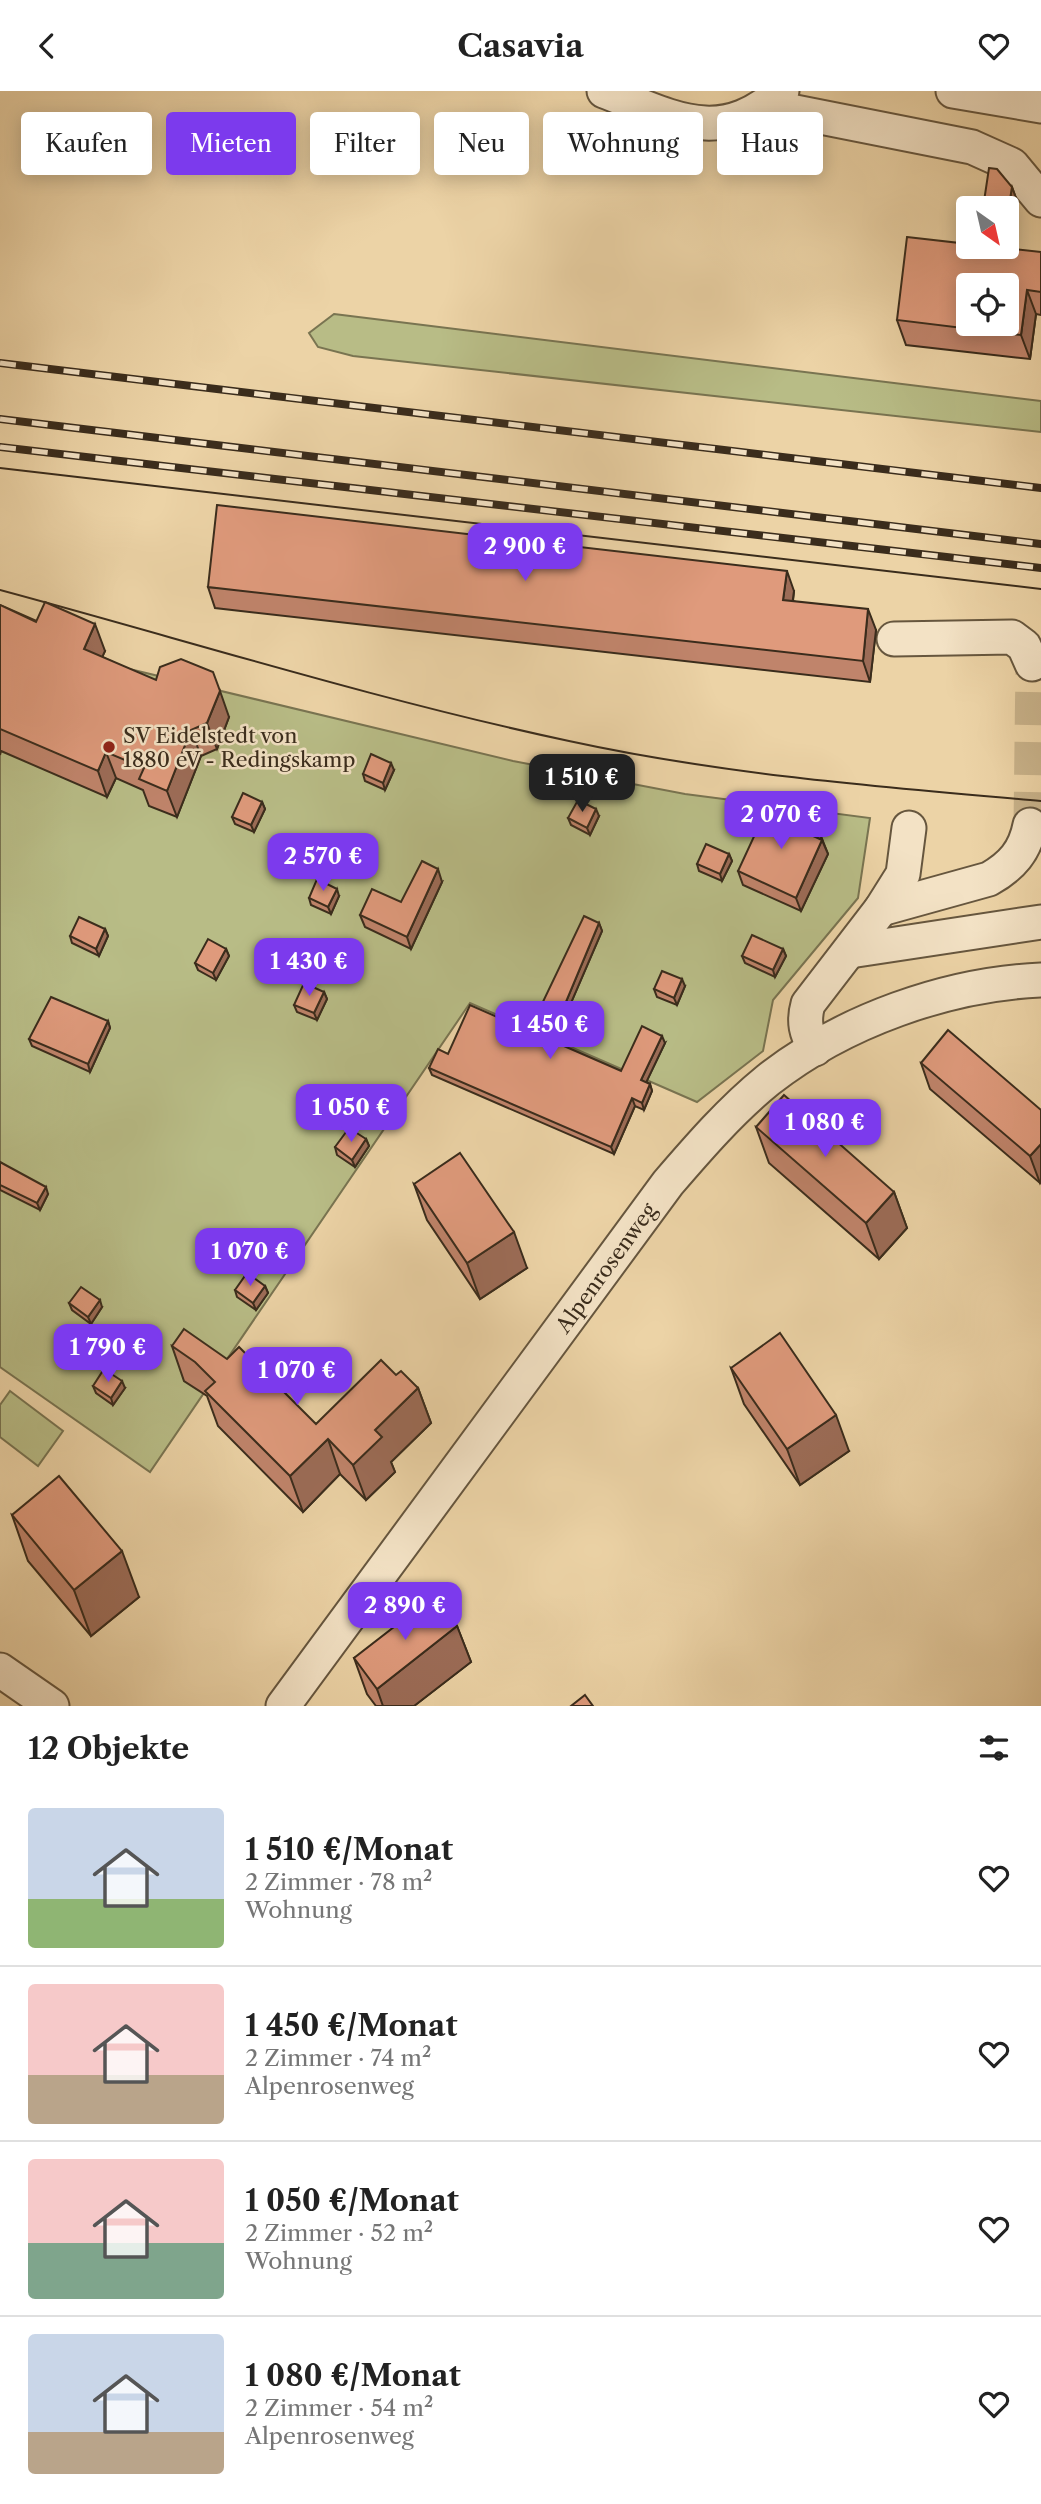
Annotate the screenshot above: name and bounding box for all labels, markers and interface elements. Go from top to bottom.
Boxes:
text: Casavia [457,26,584,65]
icon: back [28,27,66,65]
icon: heart [975,27,1013,65]
chip: Kaufen [21,112,152,175]
chip: Mieten [166,112,296,175]
chip: Filter [310,112,420,175]
chip: Neu [434,112,529,175]
chip: Wohnung [543,112,703,175]
chip: Haus [717,112,823,175]
north arrow [956,196,1018,259]
map controls [956,196,1019,336]
button: locate [956,273,1019,336]
pin: 2 900 € [460,524,590,583]
text: 2 900 € [484,532,566,560]
place label: SV Eidelstedt von 1880 eV - Redingskamp [123,723,355,772]
marker: SV Eidelstedt von 1880 eV - Redingskamp [101,739,117,755]
pin: 1 510 € [517,755,647,814]
text: 1 510 € [545,763,619,791]
pin: 2 070 € [716,791,846,851]
text: 2 070 € [740,800,822,828]
pin: 2 570 € [258,833,388,893]
text: 2 570 € [283,842,363,870]
pin: 1 430 € [244,939,374,998]
text: 1 430 € [270,947,348,975]
pin: 1 450 € [485,1002,615,1061]
text: 1 450 € [511,1010,589,1038]
pin: 1 050 € [286,1084,416,1144]
text: 1 050 € [312,1093,390,1121]
pin: 1 080 € [760,1100,890,1159]
text: 1 080 € [785,1108,865,1136]
street label: Alpenrosenweg [550,1198,662,1339]
pin: 1 070 € [185,1229,315,1288]
text: 1 070 € [211,1237,289,1265]
pin: 1 790 € [43,1325,173,1384]
text: 1 790 € [70,1333,146,1361]
pin: 1 070 € [232,1347,362,1407]
text: 1 070 € [258,1356,336,1384]
pin: 2 890 € [340,1583,470,1642]
text: 2 890 € [364,1591,446,1619]
icon: filters [975,1729,1013,1767]
text: 12 Objekte [28,1730,189,1767]
text: 1 510 €/Monat [245,1831,453,1868]
icon: home [84,1836,168,1920]
icon: heart [975,1859,1013,1897]
text: 2 Zimmer · 78 m² [245,1868,432,1896]
text: Wohnung [245,1896,352,1924]
text: 1 450 €/Monat [245,2007,458,2044]
icon: home [84,2012,168,2096]
icon: heart [975,2035,1013,2073]
text: 2 Zimmer · 74 m² [245,2044,431,2072]
text: Alpenrosenweg [245,2072,414,2100]
text: 1 050 €/Monat [245,2182,459,2219]
icon: home [84,2187,168,2271]
icon: heart [975,2210,1013,2248]
text: 2 Zimmer · 52 m² [245,2219,433,2247]
text: Wohnung [245,2247,352,2275]
text: 1 080 €/Monat [245,2357,461,2394]
icon: home [84,2362,168,2446]
icon: heart [975,2385,1013,2423]
text: 2 Zimmer · 54 m² [245,2394,433,2422]
text: Alpenrosenweg [245,2422,414,2450]

